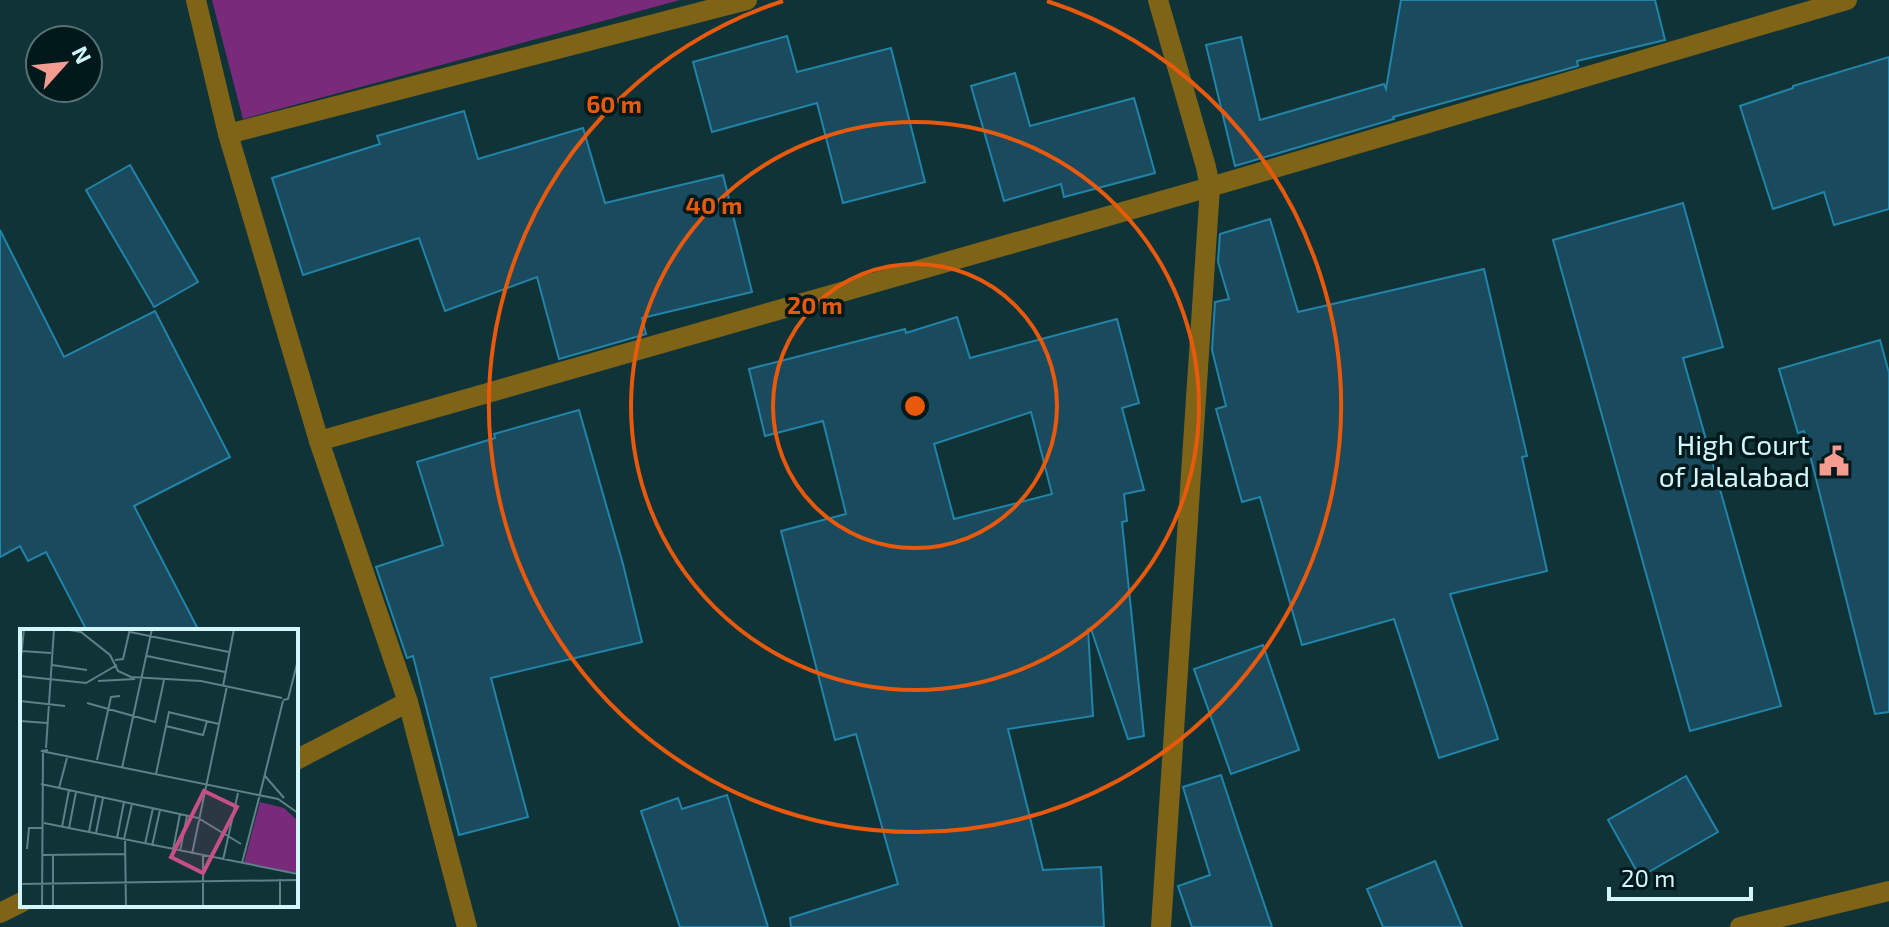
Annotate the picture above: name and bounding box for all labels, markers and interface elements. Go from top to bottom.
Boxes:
north arrow [24,24,104,104]
text: N [68,41,98,67]
text: 60 m [586,89,642,118]
text: 40 m [686,190,742,219]
text: 20 m [787,290,843,319]
centre of rings [901,392,929,420]
place label: High Court of Jalalabad [1659,427,1810,493]
public building icon: High Court of Jalalabad [1817,444,1851,478]
inset map [20,629,298,907]
scale bar [1609,851,1751,901]
text: 20 m [1621,863,1675,892]

